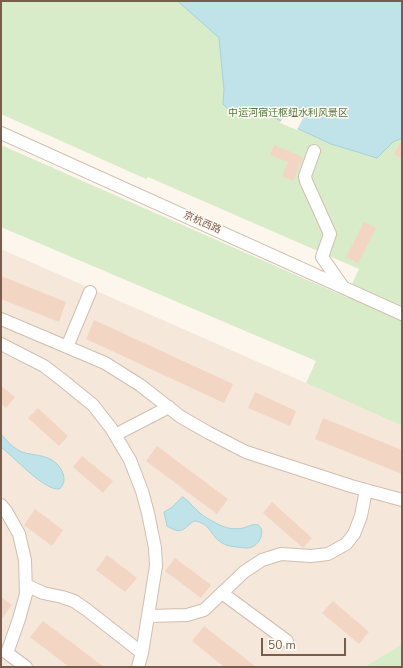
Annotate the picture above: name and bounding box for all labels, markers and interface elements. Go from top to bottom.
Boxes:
park label: 中运河宿迁枢纽水利风景区 [228,108,348,120]
street label: 京杭西路 [181,209,223,237]
scale bar [263,630,348,656]
text: 50 m [268,637,296,653]

